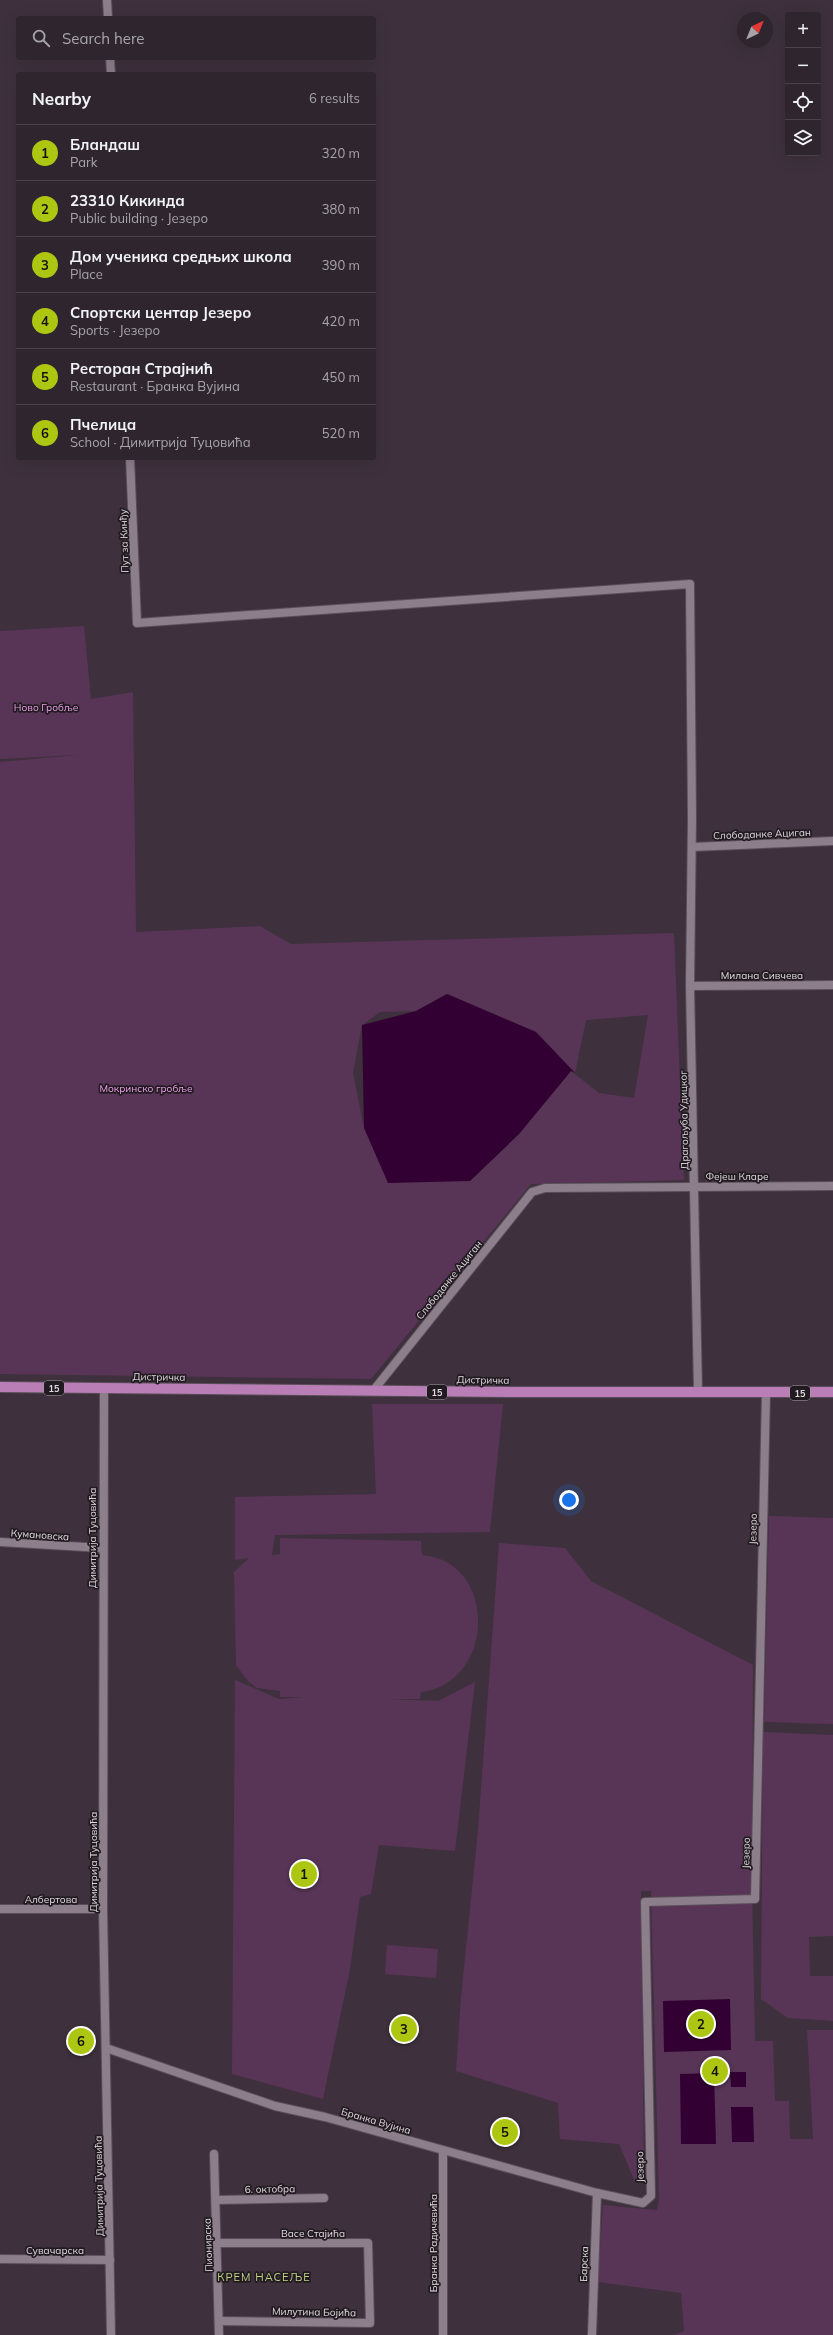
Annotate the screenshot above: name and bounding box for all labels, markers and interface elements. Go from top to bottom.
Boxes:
north arrow [737,12,773,48]
map controls [785,12,821,156]
button: + [785,12,821,48]
search box [16,16,376,60]
icon: search [30,27,52,49]
text: Search here [62,29,144,48]
button: − [785,48,821,84]
button: locate [785,84,821,120]
text: Nearby [32,88,91,109]
text: 6 results [309,90,360,106]
button: layers [785,120,821,156]
text: Бландаш [70,135,140,154]
text: 1 [41,145,49,161]
text: 320 m [322,145,360,161]
text: Park [70,154,97,170]
text: 23310 Кикинда [70,191,185,210]
text: 2 [41,201,49,217]
text: 380 m [322,201,360,217]
text: Public building · Језеро [70,210,208,226]
text: Дом ученика средњих школа [70,247,292,266]
text: 3 [41,257,49,273]
text: 390 m [322,257,360,273]
text: Place [70,266,103,282]
text: Спортски центар Језеро [70,303,251,322]
text: 4 [41,313,49,329]
text: 420 m [322,313,360,329]
text: Sports · Језеро [70,322,160,338]
text: Ресторан Страјнић [70,359,213,378]
text: 5 [41,369,49,385]
text: 450 m [322,369,360,385]
text: Restaurant · Бранка Вујина [70,378,240,394]
text: Пчелица [70,415,136,434]
text: 6 [41,425,49,441]
text: 520 m [322,425,360,441]
text: School · Димитрија Туцовића [70,434,251,450]
street label: Пут за Кинђу [116,508,132,573]
park label: Ново Гробље [14,701,79,714]
street label: Слободанке Ациган [713,826,811,842]
street label: Милана Сивчева [721,969,803,982]
street label: Драгољуба Удицког [677,1070,691,1170]
park label: Мокринско гробље [99,1082,193,1095]
street label: Фејеш Кларе [705,1170,769,1183]
street label: Слободанке Ациган [413,1238,485,1322]
street label: Дистричка [133,1370,185,1384]
street label: Дистричка [457,1373,509,1387]
road number: 15 [44,1381,64,1395]
road number: 15 [427,1385,447,1399]
road number: 15 [790,1386,810,1400]
street label: Димитрија Туцовића [86,1488,99,1588]
your location [559,1490,579,1510]
street label: Језеро [746,1513,760,1545]
street label: Кумановска [10,1526,70,1544]
street label: Димитрија Туцовића [87,1812,100,1912]
street label: Језеро [739,1837,753,1869]
pin: 1 [291,1859,317,1889]
street label: Албертова [25,1893,77,1906]
pin: 2 [688,2009,714,2039]
pin: 3 [391,2014,417,2044]
pin: 6 [68,2026,94,2056]
pin: 4 [702,2056,728,2086]
street label: Бранка Вујина [340,2105,412,2137]
pin: 5 [492,2117,518,2147]
street label: Димитрија Туцовића [92,2136,106,2236]
street label: Језеро [633,2151,647,2183]
street label: 6. октобра [245,2182,295,2196]
street label: Бранка Радичевића [427,2194,440,2292]
street label: Пионирска [201,2218,215,2272]
street label: Васе Стајића [281,2227,345,2240]
street label: Сувачарска [26,2244,84,2257]
street label: Барска [577,2246,591,2282]
district label: КРЕМ НАСЕЉЕ [217,2270,311,2284]
street label: Милутина Бојића [272,2305,356,2319]

